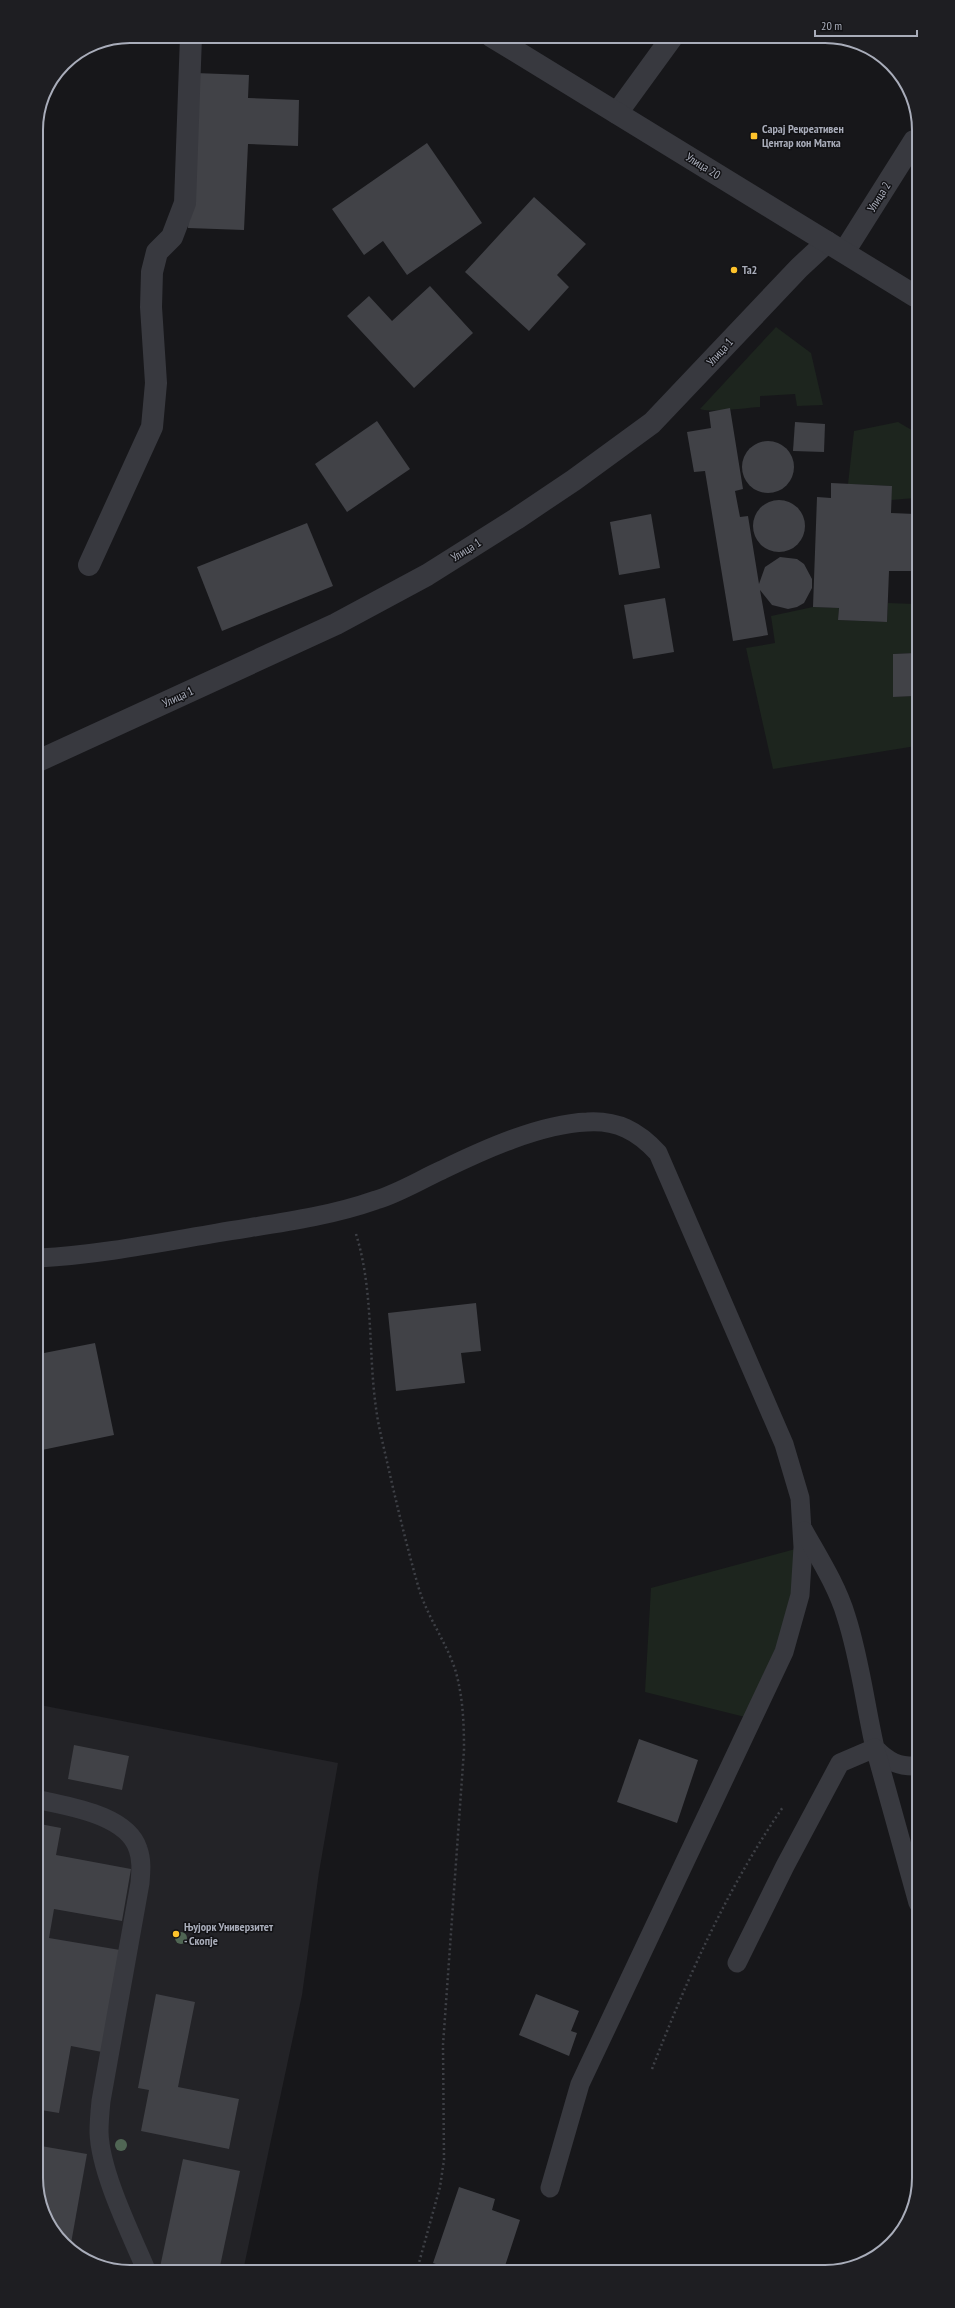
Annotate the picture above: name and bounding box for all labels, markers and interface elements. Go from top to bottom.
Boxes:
scale bar [815,12,917,38]
text: 20 m [821,18,842,33]
place label: Сарај Рекреативен Центар кон Матка [762,121,844,150]
marker: Сарај Рекреативен Центар кон Матка [749,131,759,141]
street label: Улица 20 [683,149,723,182]
street label: Улица 2 [864,179,894,215]
place label: Ta2 [742,262,757,277]
marker: Ta2 [729,265,739,275]
street label: Улица 1 [703,334,736,369]
street label: Улица 1 [448,535,484,565]
street label: Улица 1 [160,683,196,710]
place label: Њујорк Универзитет - Скопје [184,1919,274,1948]
marker: Њујорк Универзитет - Скопје [171,1929,181,1939]

